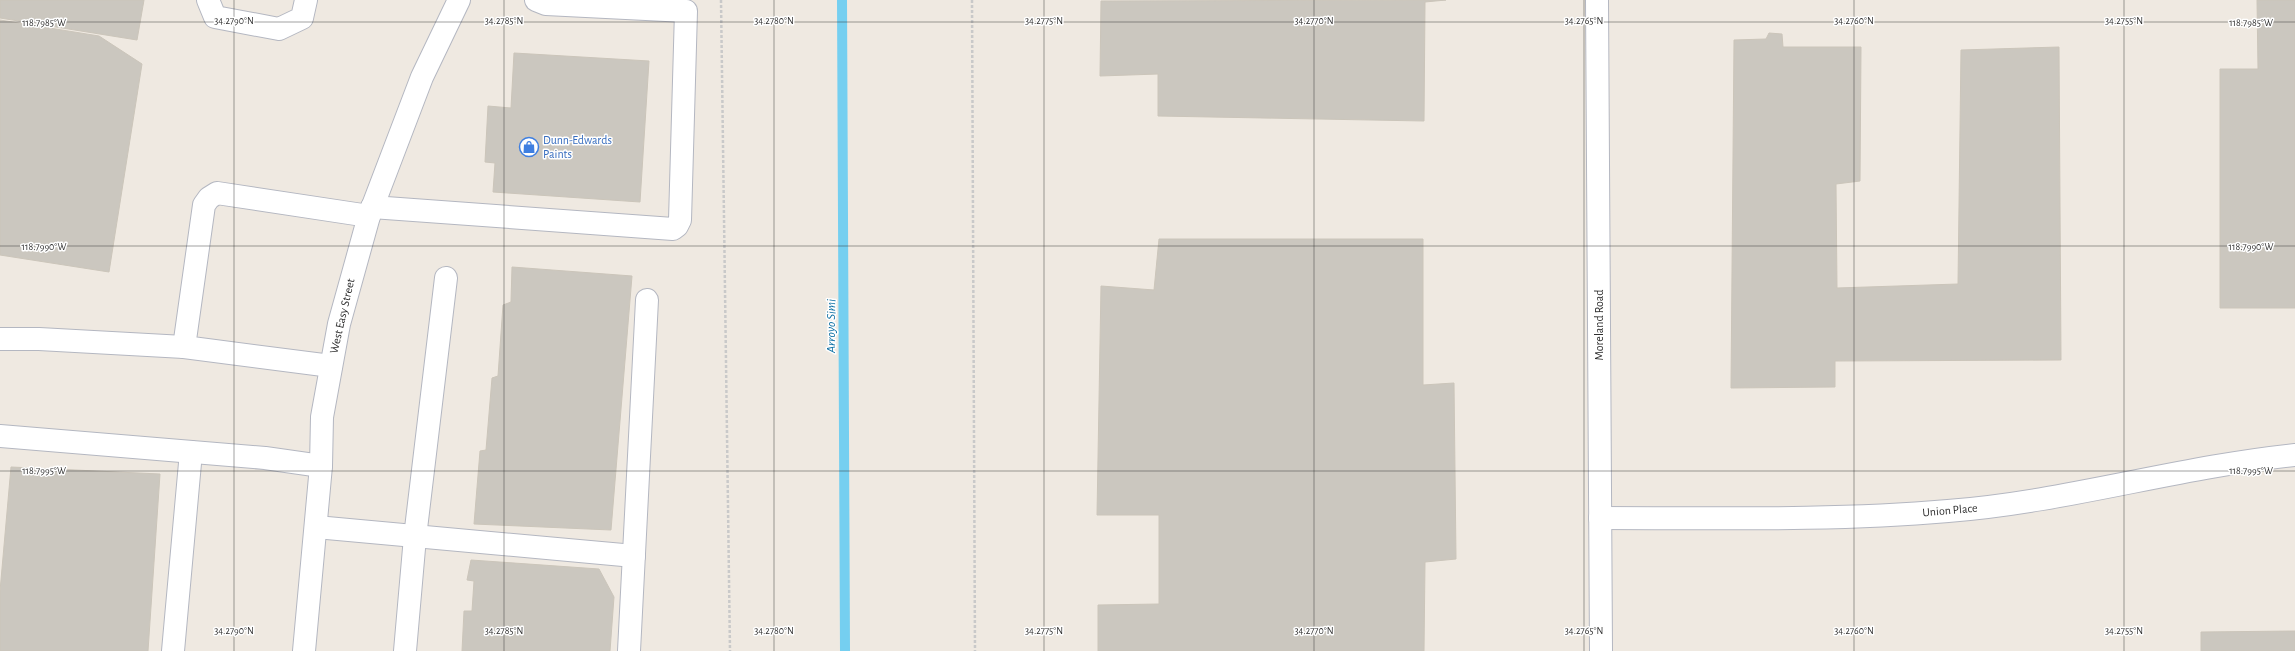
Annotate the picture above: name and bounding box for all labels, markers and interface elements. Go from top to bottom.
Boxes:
text: 34.2790°N [214,16,254,26]
text: 34.2785°N [485,16,523,26]
text: 34.2780°N [754,16,794,26]
text: 34.2775°N [1025,16,1063,26]
text: 34.2770°N [1294,16,1334,26]
text: 34.2765°N [1565,16,1603,26]
text: 34.2760°N [1834,16,1874,26]
text: 34.2755°N [2105,16,2143,26]
text: 118.7985°W [22,18,66,28]
text: 118.7985°W [2229,18,2273,28]
place label: Dunn-Edwards Paints [543,134,612,160]
shop icon: Dunn-Edwards Paints [518,136,540,158]
text: 118.7990°W [22,242,66,252]
text: 118.7990°W [2229,242,2273,252]
street label: West Easy Street [328,277,358,355]
street label: Moreland Road [1593,289,1605,361]
water label: Arroyo Simi [825,299,838,354]
text: 118.7995°W [22,466,66,476]
text: 118.7995°W [2229,466,2273,476]
street label: Union Place [1922,502,1978,518]
text: 34.2790°N [214,626,254,636]
text: 34.2785°N [485,626,523,636]
text: 34.2780°N [754,626,794,636]
text: 34.2775°N [1025,626,1063,636]
text: 34.2770°N [1294,626,1334,636]
text: 34.2765°N [1565,626,1603,636]
text: 34.2760°N [1834,626,1874,636]
text: 34.2755°N [2105,626,2143,636]

